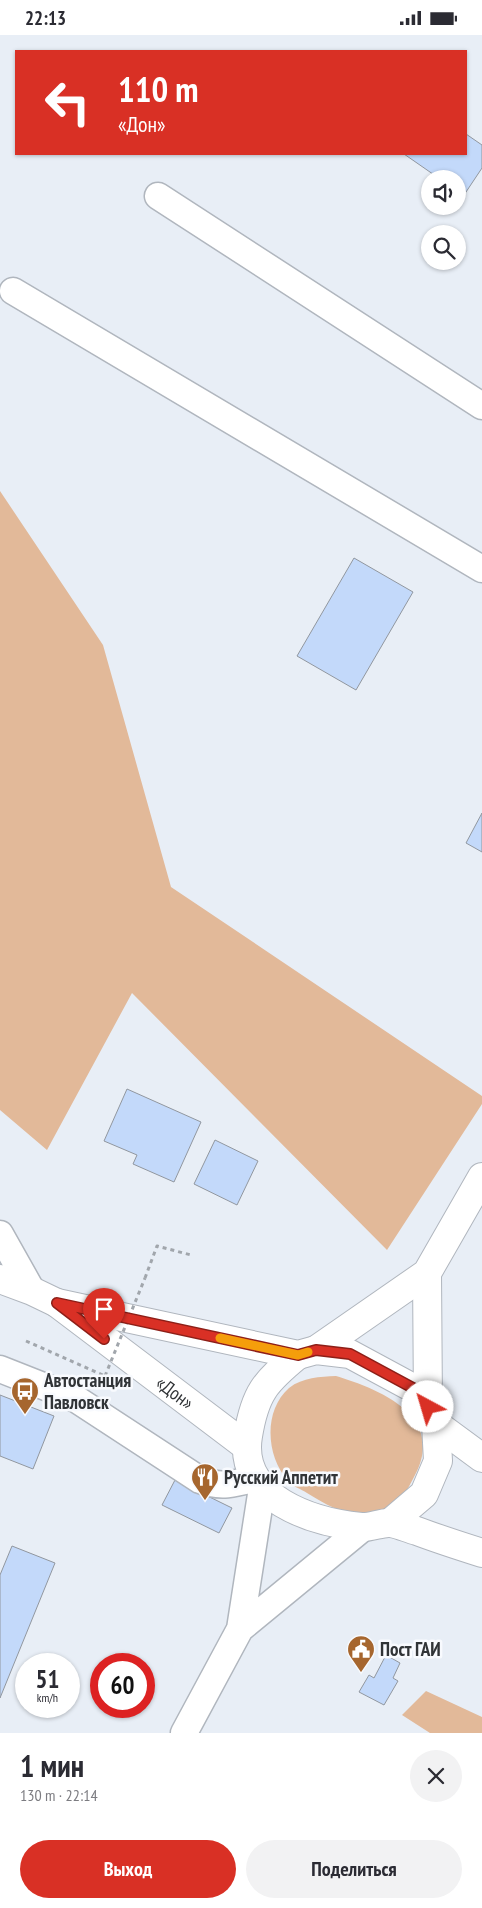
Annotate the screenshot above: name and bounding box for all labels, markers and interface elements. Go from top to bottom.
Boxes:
text: 22:13 [25,6,66,30]
text: 110 m [118,66,199,112]
icon: left [35,70,100,135]
text: «Дон» [118,110,166,138]
map controls [421,170,466,270]
button: sound [421,170,466,215]
button: search [421,225,466,270]
pin [83,1288,125,1339]
icon: arrive [90,1295,118,1323]
place label: Автостанция Павловск [43,1368,131,1414]
street label: «Дон» [151,1370,199,1414]
bus stop icon: Автостанция Павловск [10,1376,40,1415]
position arrow [401,1380,453,1432]
restaurant icon: Русский Аппетит [190,1462,220,1501]
place label: Русский Аппетит [224,1465,338,1489]
public building icon: Пост ГАИ [346,1634,376,1673]
place label: Пост ГАИ [380,1637,441,1661]
speed limit sign: 60 [90,1653,155,1718]
text: 51 [36,1663,59,1695]
text: km/h [37,1690,58,1705]
text: 1 мин [20,1746,84,1785]
button: close [410,1750,462,1802]
text: 130 m · 22:14 [20,1785,98,1805]
button: Выход [20,1840,236,1898]
button: Поделиться [246,1840,462,1898]

